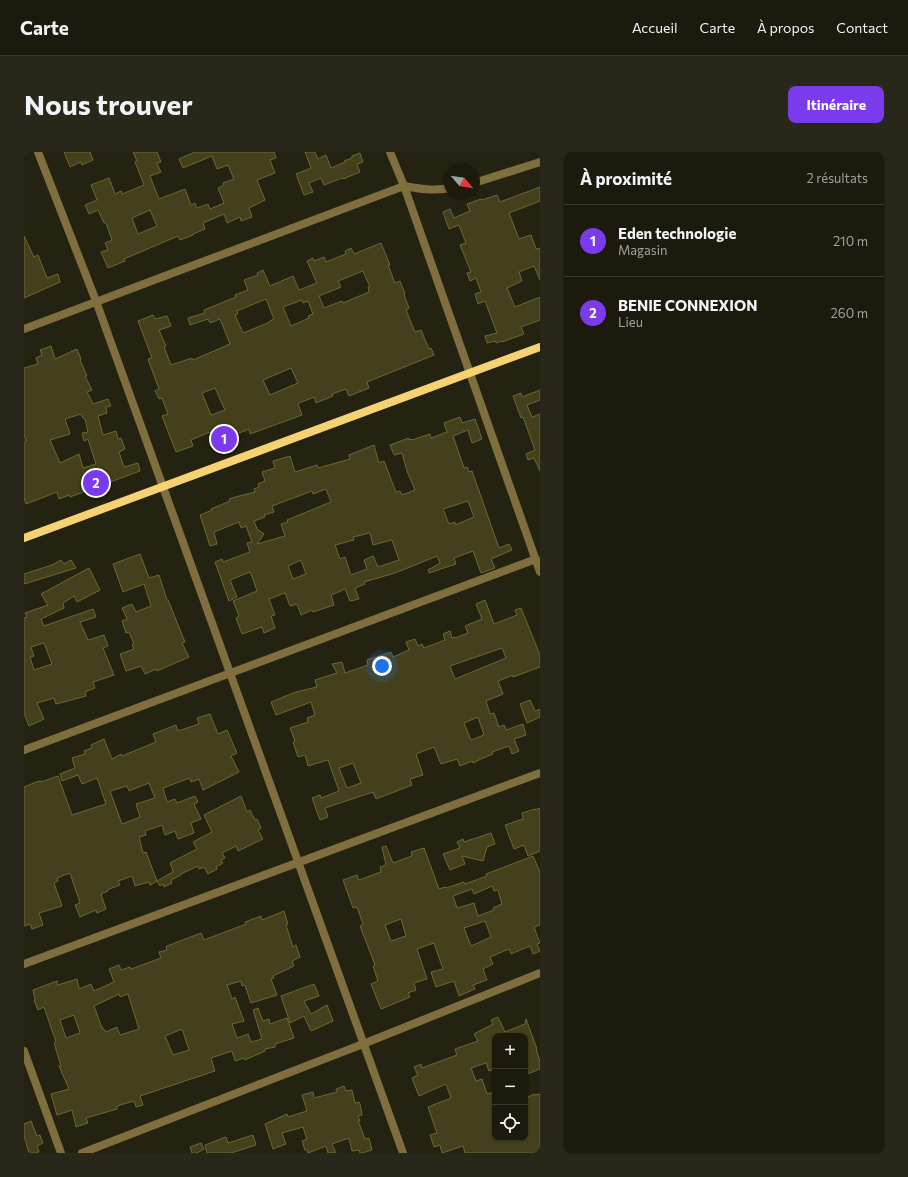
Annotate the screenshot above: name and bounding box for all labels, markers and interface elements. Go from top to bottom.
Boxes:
text: Carte [20,16,69,39]
text: Accueil [632,19,678,36]
text: Carte [700,19,735,36]
text: À propos [757,19,814,36]
text: Contact [836,19,888,36]
button: Itinéraire [788,86,884,123]
text: Nous trouver [24,87,193,121]
north arrow [444,164,480,200]
text: À proximité [580,168,672,189]
text: 2 résultats [807,170,868,186]
text: Eden technologie [618,224,736,242]
text: 1 [590,233,596,249]
text: 210 m [833,233,868,249]
text: Magasin [618,242,668,258]
text: BENIE CONNEXION [618,296,757,314]
text: 2 [589,305,597,321]
text: 260 m [831,305,868,321]
text: Lieu [618,314,643,330]
pin: 1 [211,424,237,454]
pin: 2 [83,468,109,498]
your location [372,656,392,676]
map controls [492,1033,528,1141]
button: + [492,1033,528,1069]
button: − [492,1069,528,1105]
button: locate [492,1105,528,1141]

